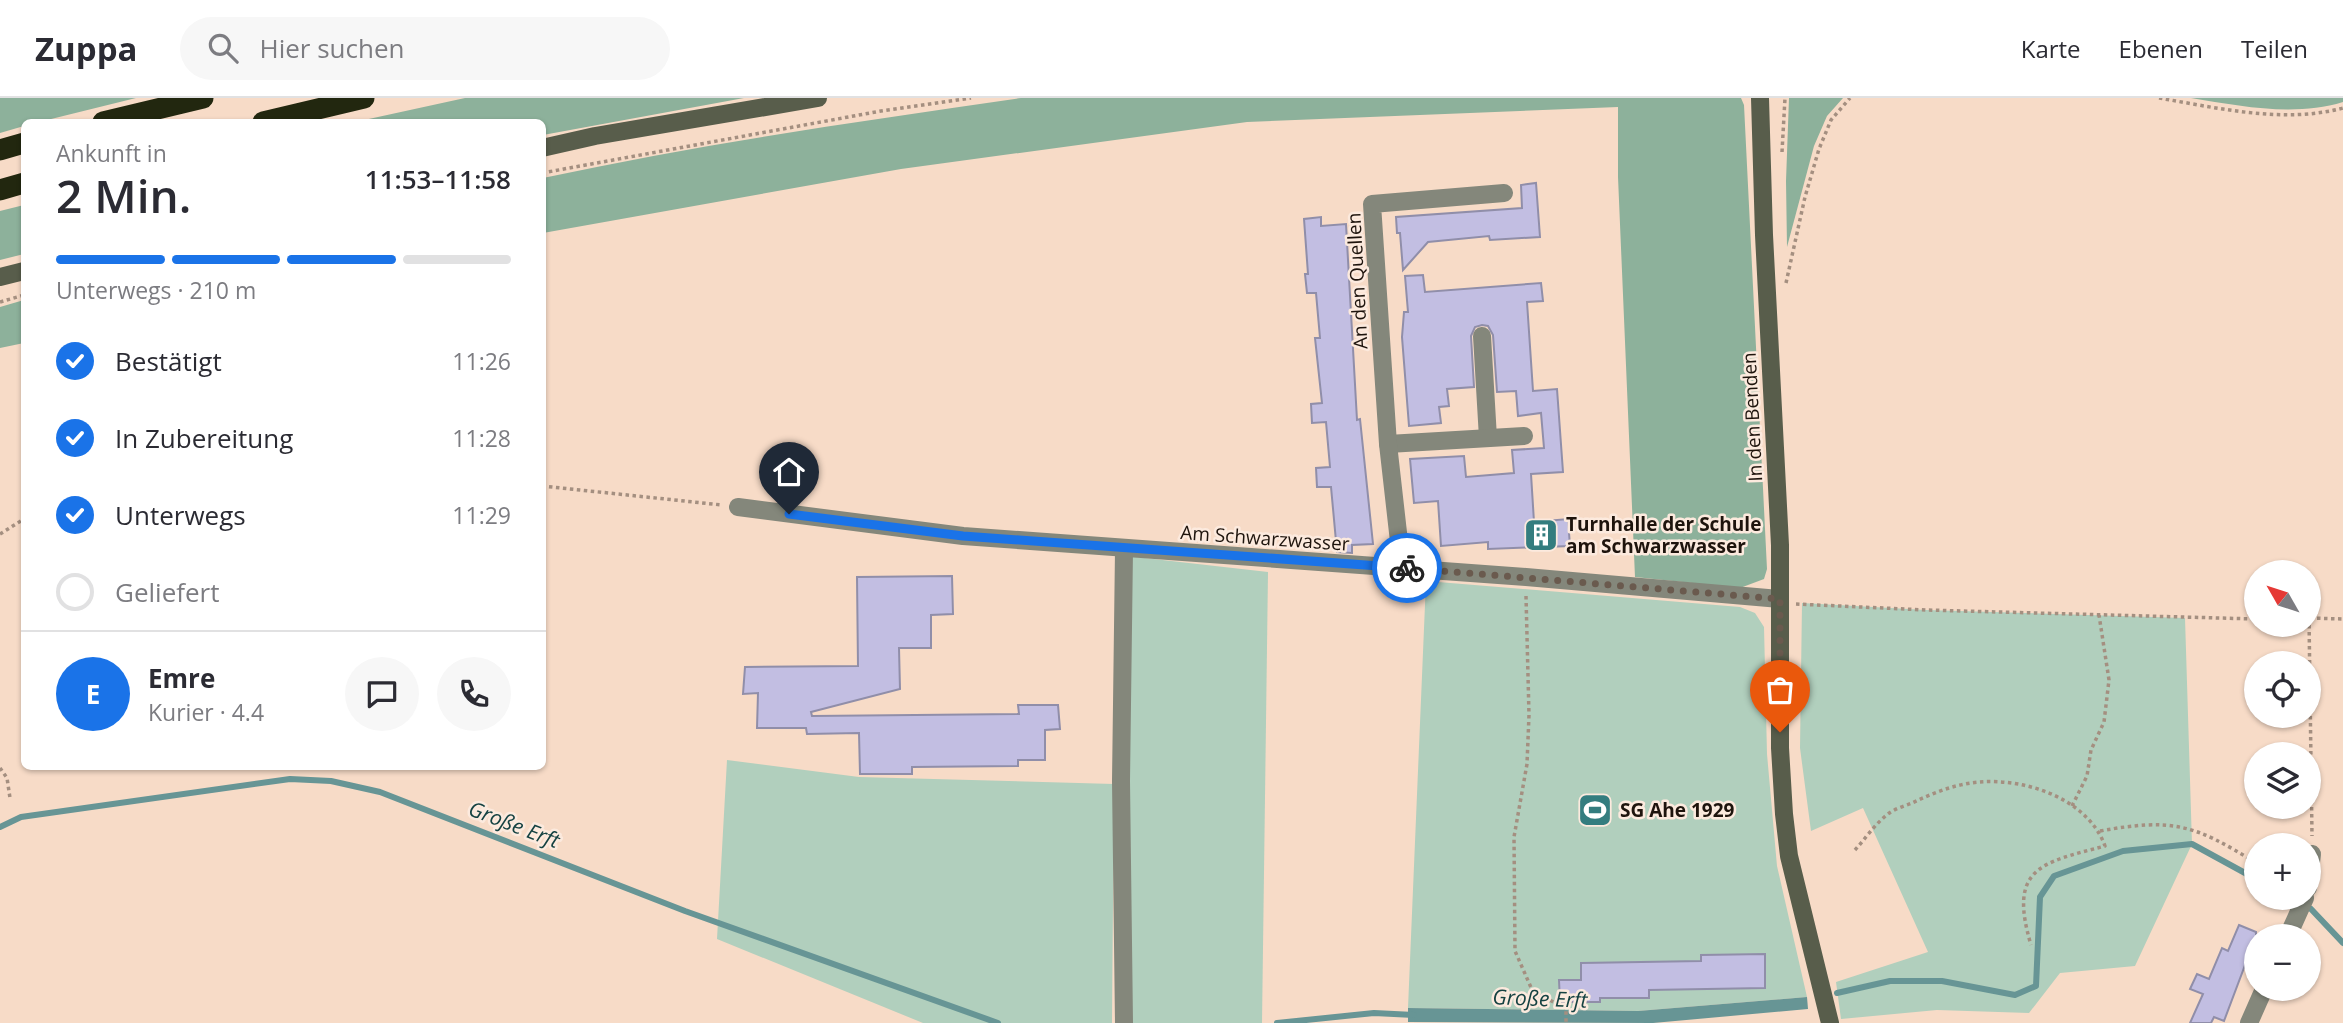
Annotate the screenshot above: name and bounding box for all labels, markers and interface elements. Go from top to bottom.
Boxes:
search box [180,17,670,80]
text: Zuppa [35,26,138,71]
icon: search [204,29,242,67]
text: Hier suchen [260,30,405,66]
text: Karte [2021,32,2081,65]
text: Ebenen [2119,32,2203,65]
text: Teilen [2241,32,2308,65]
text: Ankunft in [56,137,167,169]
text: 11:53–11:58 [365,161,511,197]
text: 2 Min. [56,164,191,226]
street label: An den Quellen [1340,212,1374,350]
text: Unterwegs · 210 m [56,274,256,306]
icon: check [56,342,94,380]
text: Bestätigt [115,343,222,379]
text: 11:26 [452,345,511,377]
street label: In den Benden [1736,352,1768,482]
icon: check [56,419,94,457]
text: In Zubereitung [115,420,293,456]
text: 11:28 [452,422,511,454]
pin [759,442,819,514]
icon: home [770,453,808,491]
icon: check [56,496,94,534]
text: Unterwegs [115,497,246,533]
text: 11:29 [452,499,511,531]
place label: Turnhalle der Schule am Schwarzwasser [1566,511,1761,559]
building icon: Turnhalle der Schule am Schwarzwasser [1522,516,1560,554]
street label: Am Schwarzwasser [1180,519,1351,557]
courier [1372,533,1442,603]
icon: bike [1388,549,1426,587]
north arrow [2244,560,2320,637]
map controls [2244,560,2321,1001]
text: Geliefert [115,574,219,610]
button: locate [2244,651,2321,728]
button: chat [345,657,419,731]
button: phone [437,657,511,731]
text: Emre [148,660,215,696]
pin [1750,660,1810,732]
icon: bag [1761,671,1799,709]
text: E [86,676,100,712]
text: Kurier · 4.4 [148,696,264,728]
button: layers [2244,742,2321,819]
sports icon: SG Ahe 1929 [1576,791,1614,829]
water label: Große Erft [465,794,565,855]
place label: SG Ahe 1929 [1620,797,1735,823]
button: + [2244,833,2321,910]
button: − [2244,924,2321,1001]
water label: Große Erft [1492,982,1589,1014]

